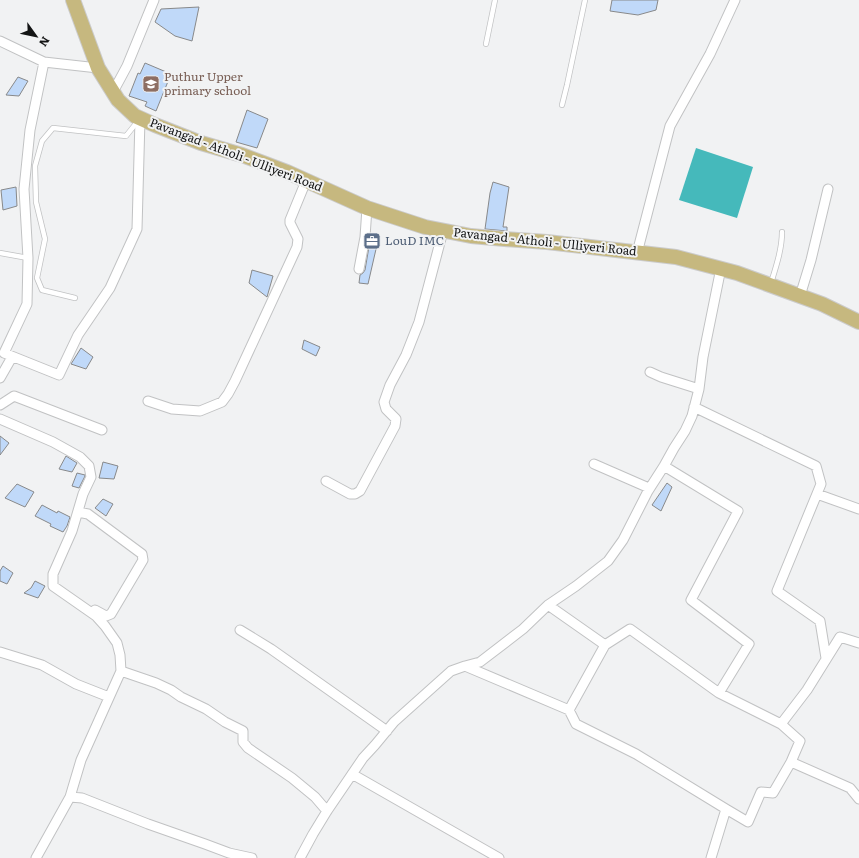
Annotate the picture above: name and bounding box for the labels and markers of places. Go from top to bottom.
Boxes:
place label: Puthur Upper primary school [164,67,251,99]
school or university icon: Puthur Upper primary school [141,74,161,94]
office icon: LouD IMC [362,231,382,251]
place label: LouD IMC [385,231,444,249]

